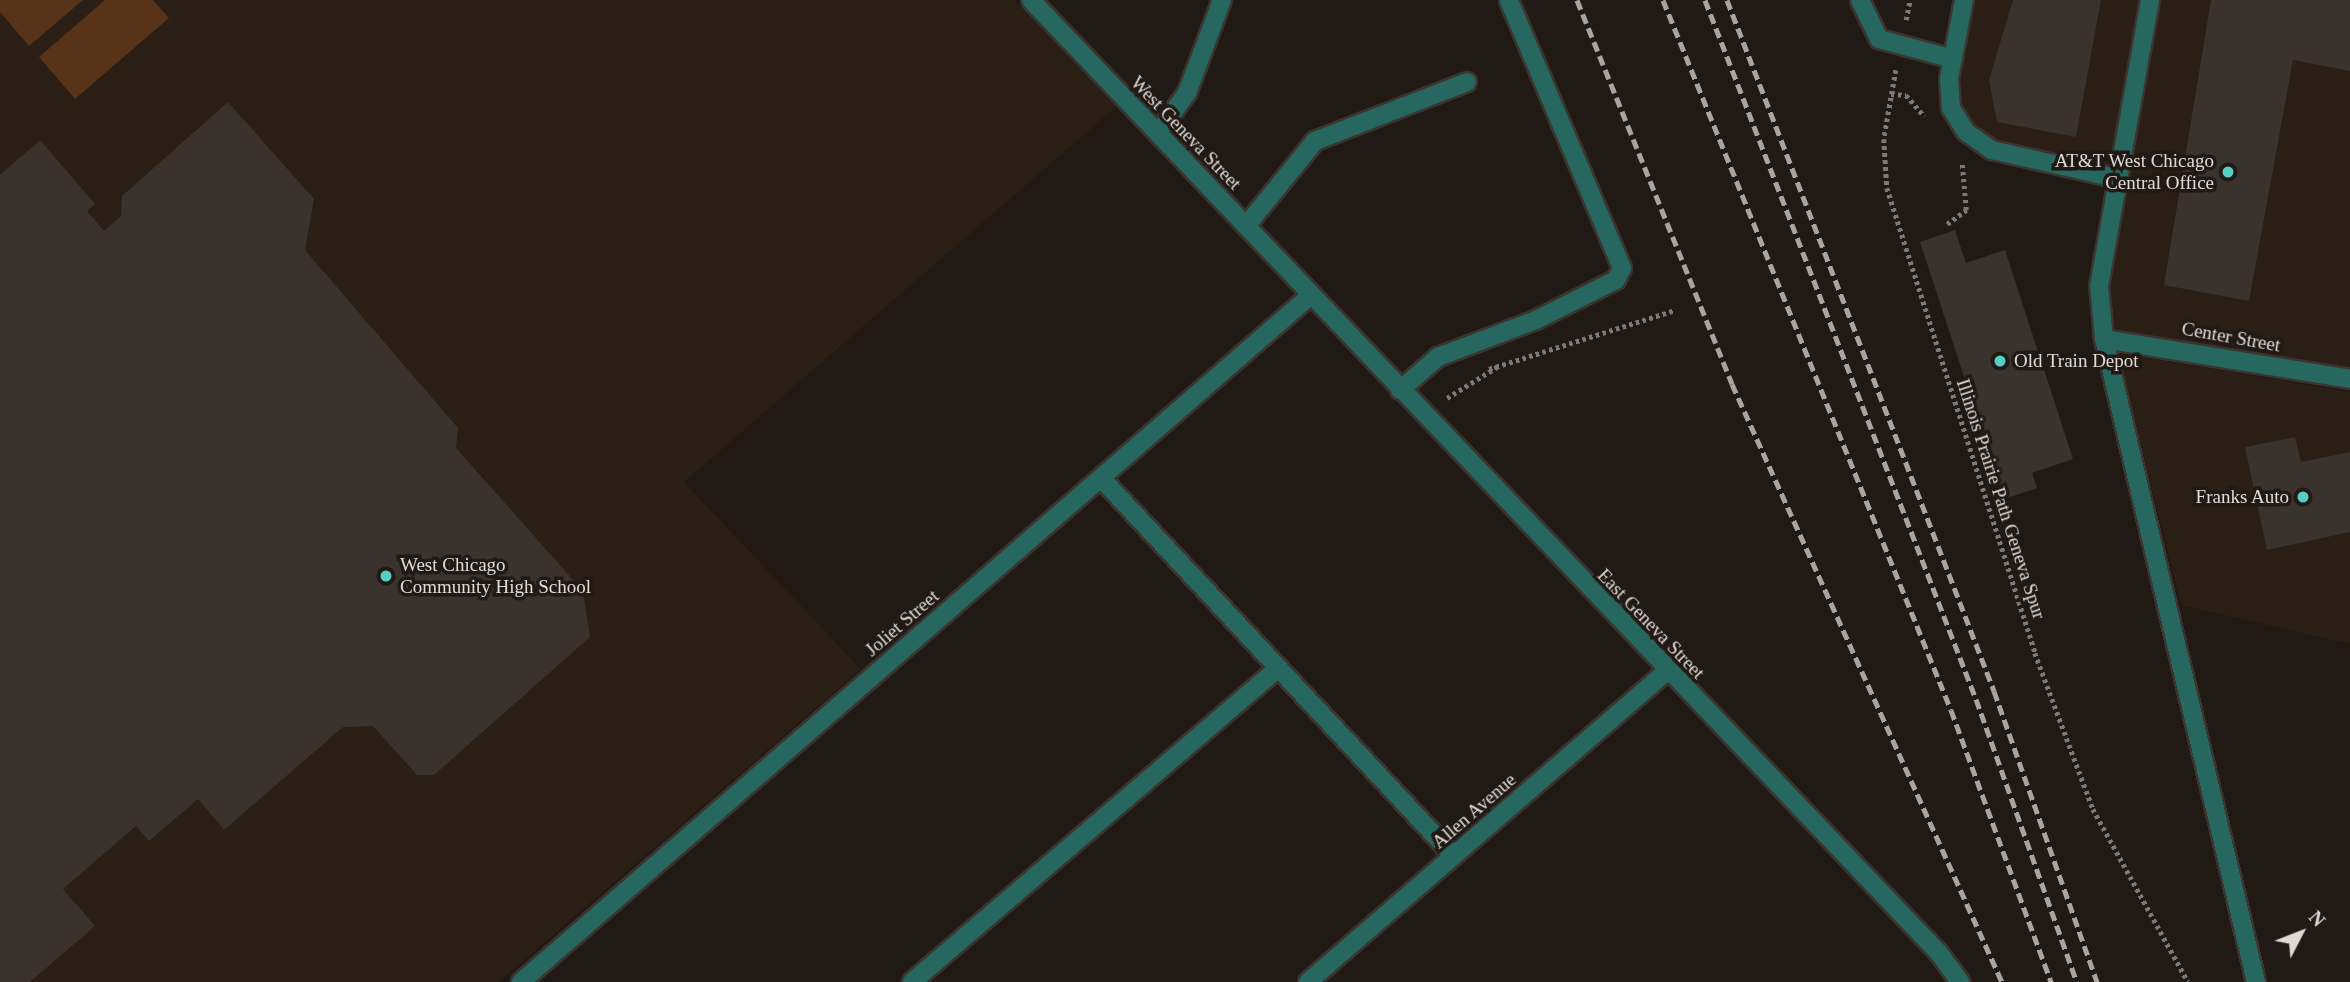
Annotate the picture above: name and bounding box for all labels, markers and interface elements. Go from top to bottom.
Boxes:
street label: West Geneva Street [1126,71,1246,195]
place label: AT&T West Chicago Central Office [2054,150,2214,194]
marker: AT&T West Chicago Central Office [2220,164,2236,180]
street label: Center Street [2180,317,2282,357]
place label: Old Train Depot [2014,350,2139,372]
marker: Old Train Depot [1992,353,2008,369]
street label: Illinois Prairie Path Geneva Spur [1951,376,2051,622]
place label: Franks Auto [2195,486,2289,508]
marker: Franks Auto [2295,489,2311,505]
place label: West Chicago Community High School [400,554,591,598]
street label: East Geneva Street [1593,564,1709,684]
marker: West Chicago Community High School [378,568,394,584]
street label: Joliet Street [860,585,944,661]
street label: Allen Avenue [1427,768,1521,854]
north arrow [2266,898,2336,968]
text: N [2305,906,2329,931]

